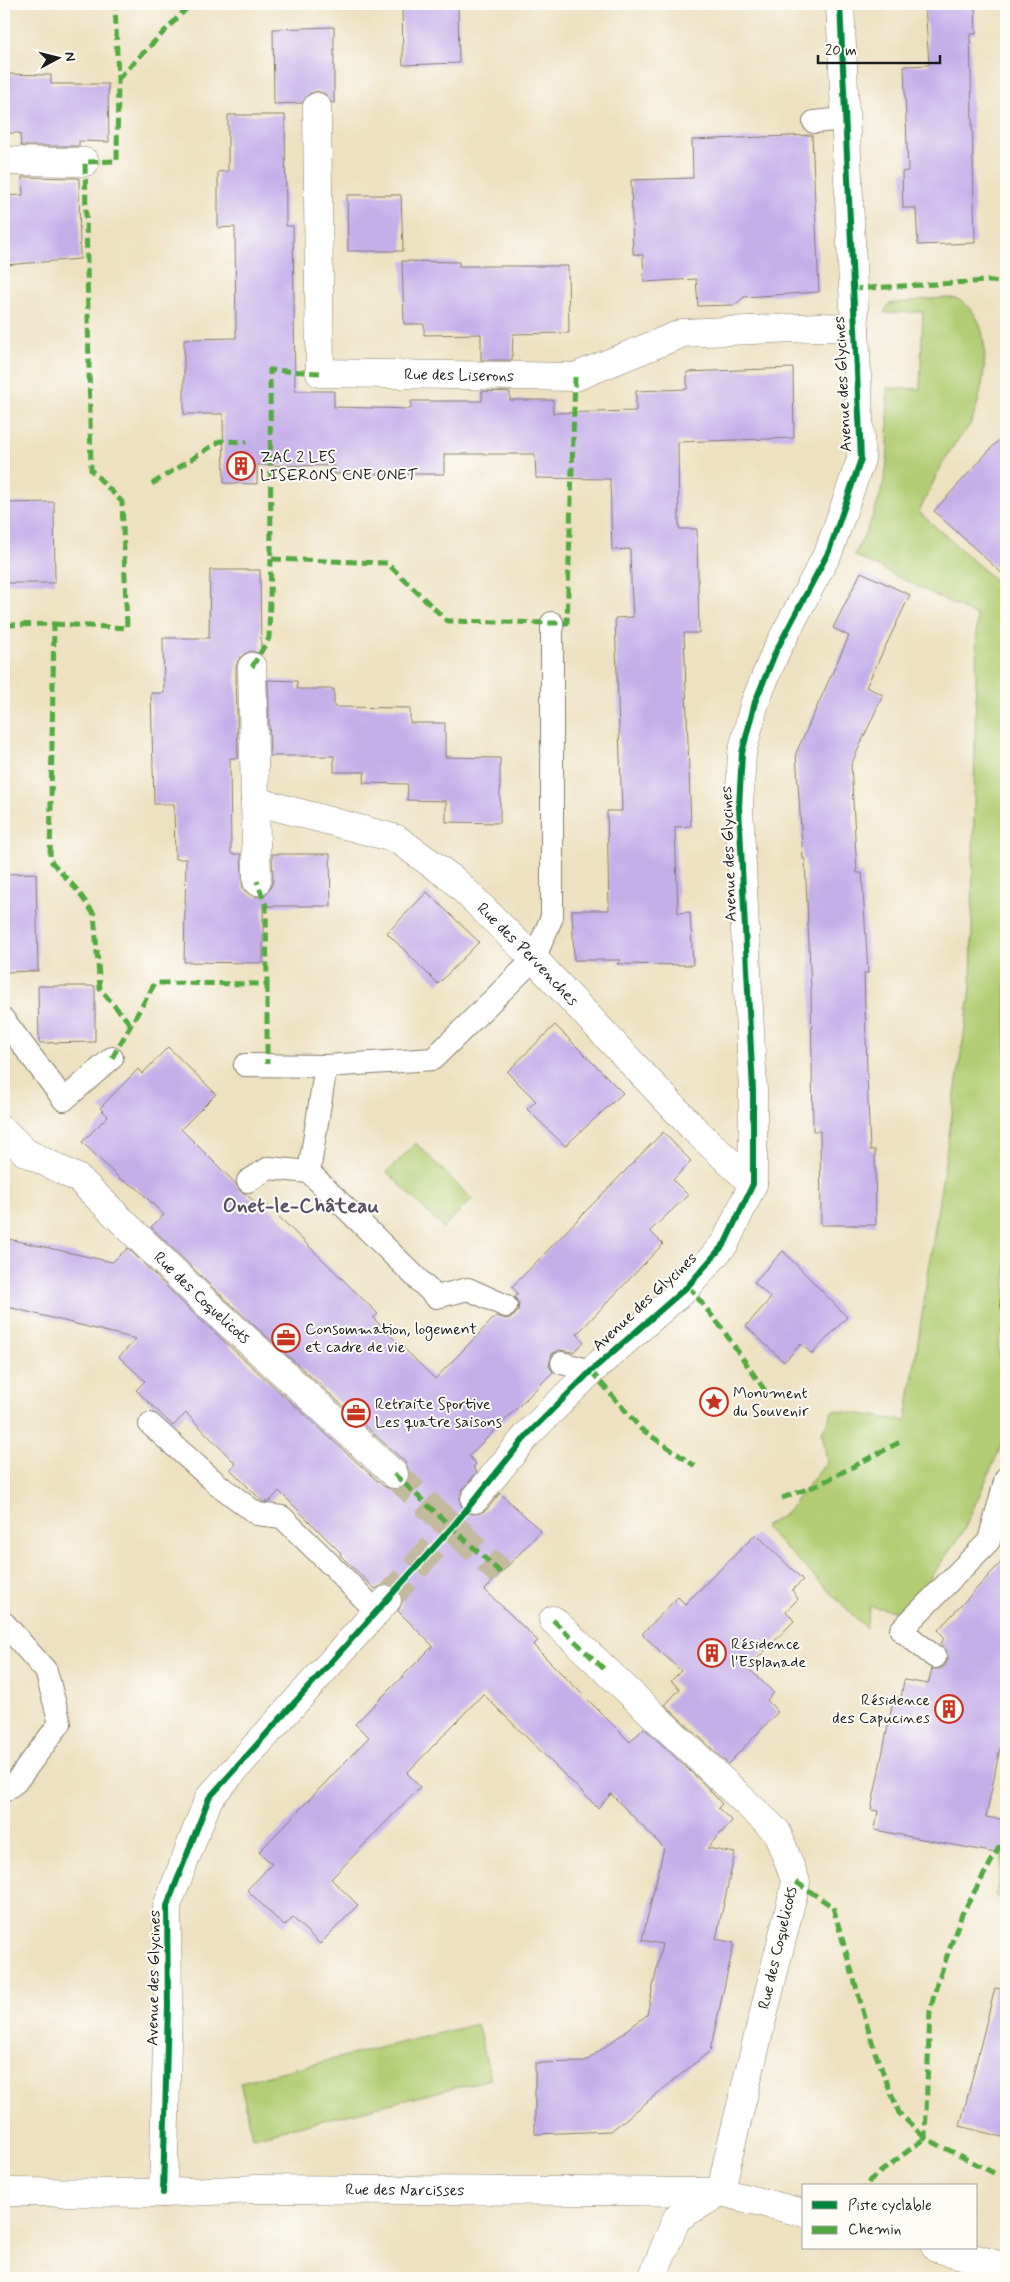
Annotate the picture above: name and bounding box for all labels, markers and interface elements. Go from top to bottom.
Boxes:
north arrow [32,32,82,82]
scale bar [818,32,940,64]
text: 20 m [825,41,857,61]
text: N [60,51,79,62]
street label: Avenue des Glycines [829,316,857,452]
street label: Rue des Liserons [404,364,514,387]
place label: ZAC 2 LES LISERONS CNE ONET [260,447,419,486]
building icon: ZAC 2 LES LISERONS CNE ONET [226,451,256,481]
street label: Avenue des Glycines [716,786,742,922]
street label: Rue des Pervenches [472,898,583,1011]
district label: Onet-le-Château [223,1192,380,1220]
street label: Rue des Coquelicots [149,1247,255,1348]
street label: Avenue des Glycines [588,1248,702,1356]
place label: Consommation, logement et cadre de vie [305,1319,478,1358]
office icon: Consommation, logement et cadre de vie [271,1323,301,1353]
place label: Monument du Souvenir [733,1383,809,1422]
place icon: Monument du Souvenir [699,1387,729,1417]
place label: Retraite Sportive Les quatre saisons [375,1394,502,1433]
office icon: Retraite Sportive Les quatre saisons [341,1398,371,1428]
place label: Résidence l'Esplanade [731,1634,806,1673]
building icon: Résidence l'Esplanade [697,1638,727,1668]
place label: Résidence des Capucines [832,1690,930,1729]
building icon: Résidence des Capucines [934,1694,964,1724]
street label: Rue des Coquelicots [754,1885,802,2011]
street label: Avenue des Glycines [142,1910,166,2046]
street label: Rue des Narcisses [345,2179,465,2201]
legend [802,2184,978,2250]
text: Piste cyclable [848,2196,932,2216]
text: Chemin [848,2220,901,2240]

